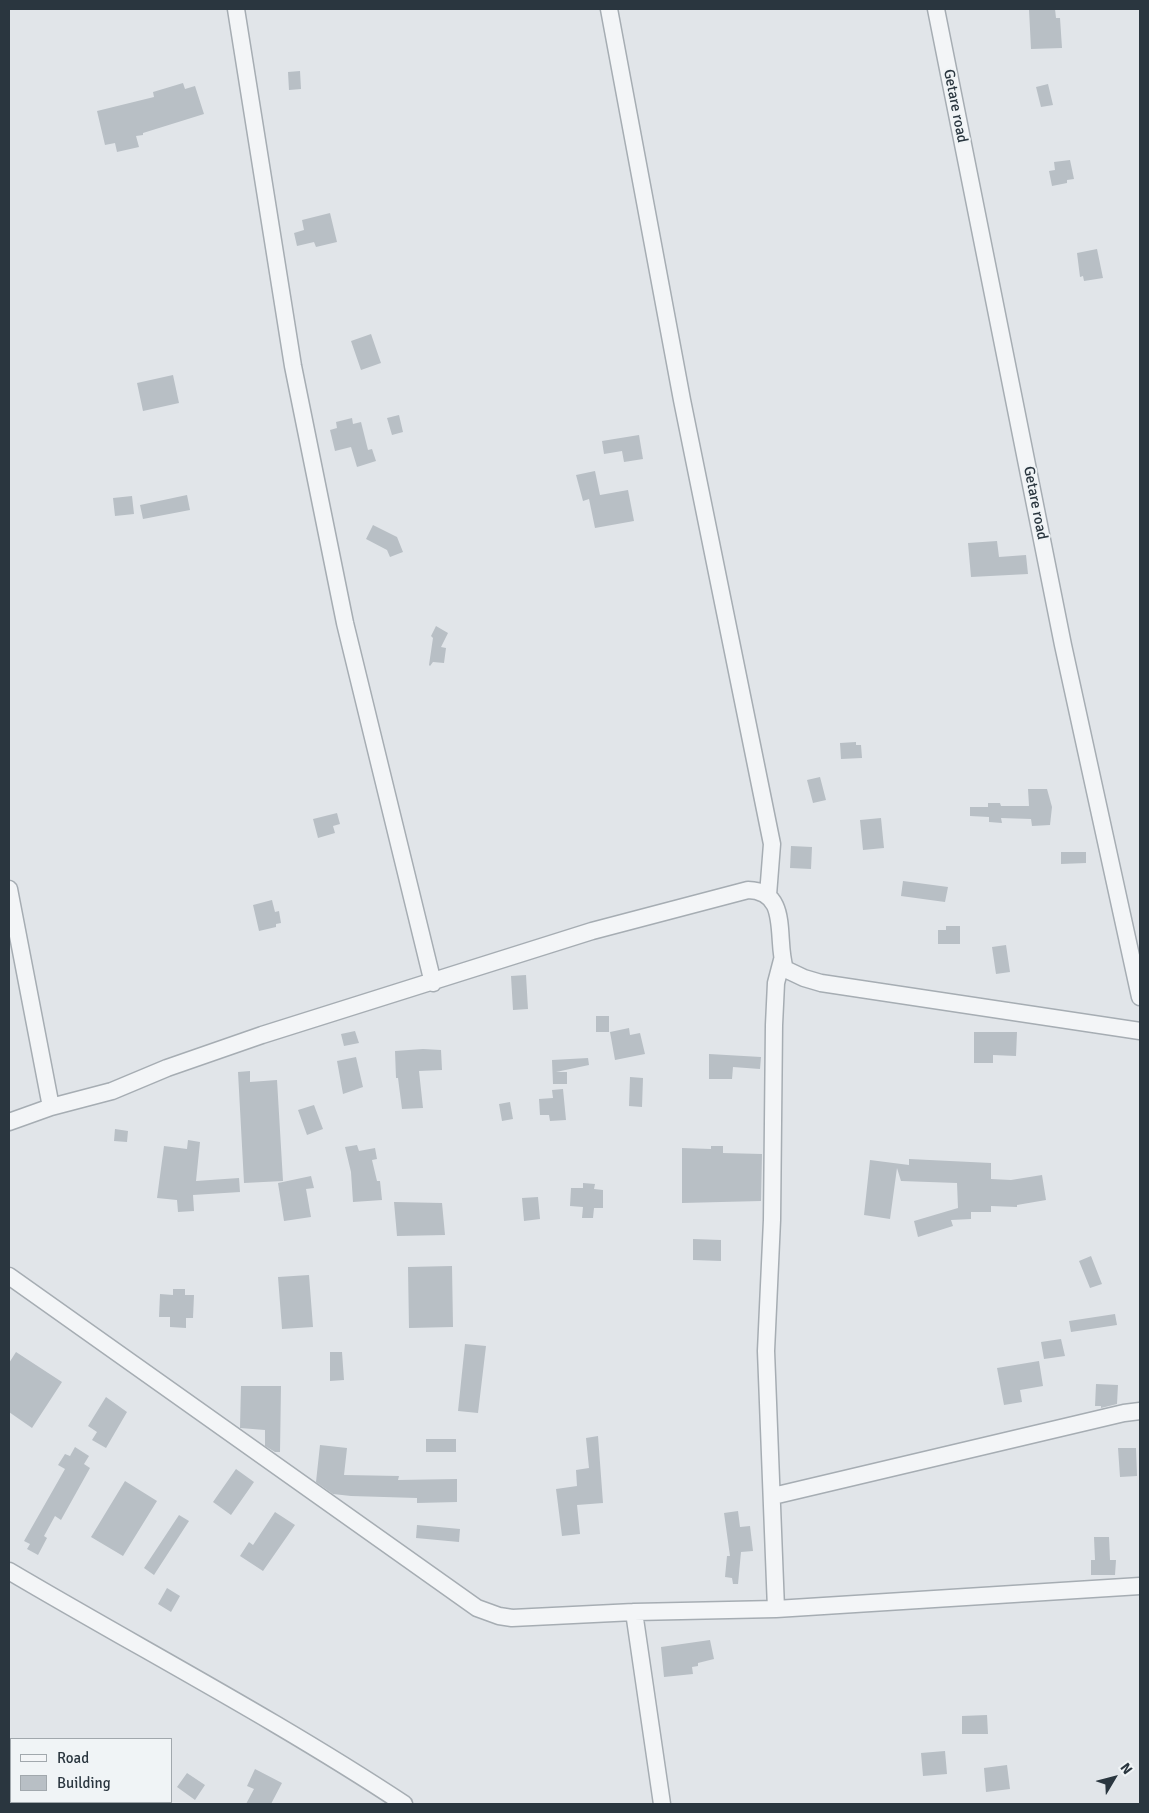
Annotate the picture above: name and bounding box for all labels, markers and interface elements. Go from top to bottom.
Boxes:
street label: Getare road [939,68,971,144]
street label: Getare road [1019,465,1051,541]
legend [10,1738,172,1803]
text: Road [57,1749,89,1767]
north arrow [1089,1753,1139,1803]
text: N [1117,1760,1136,1778]
text: Building [57,1774,111,1792]

